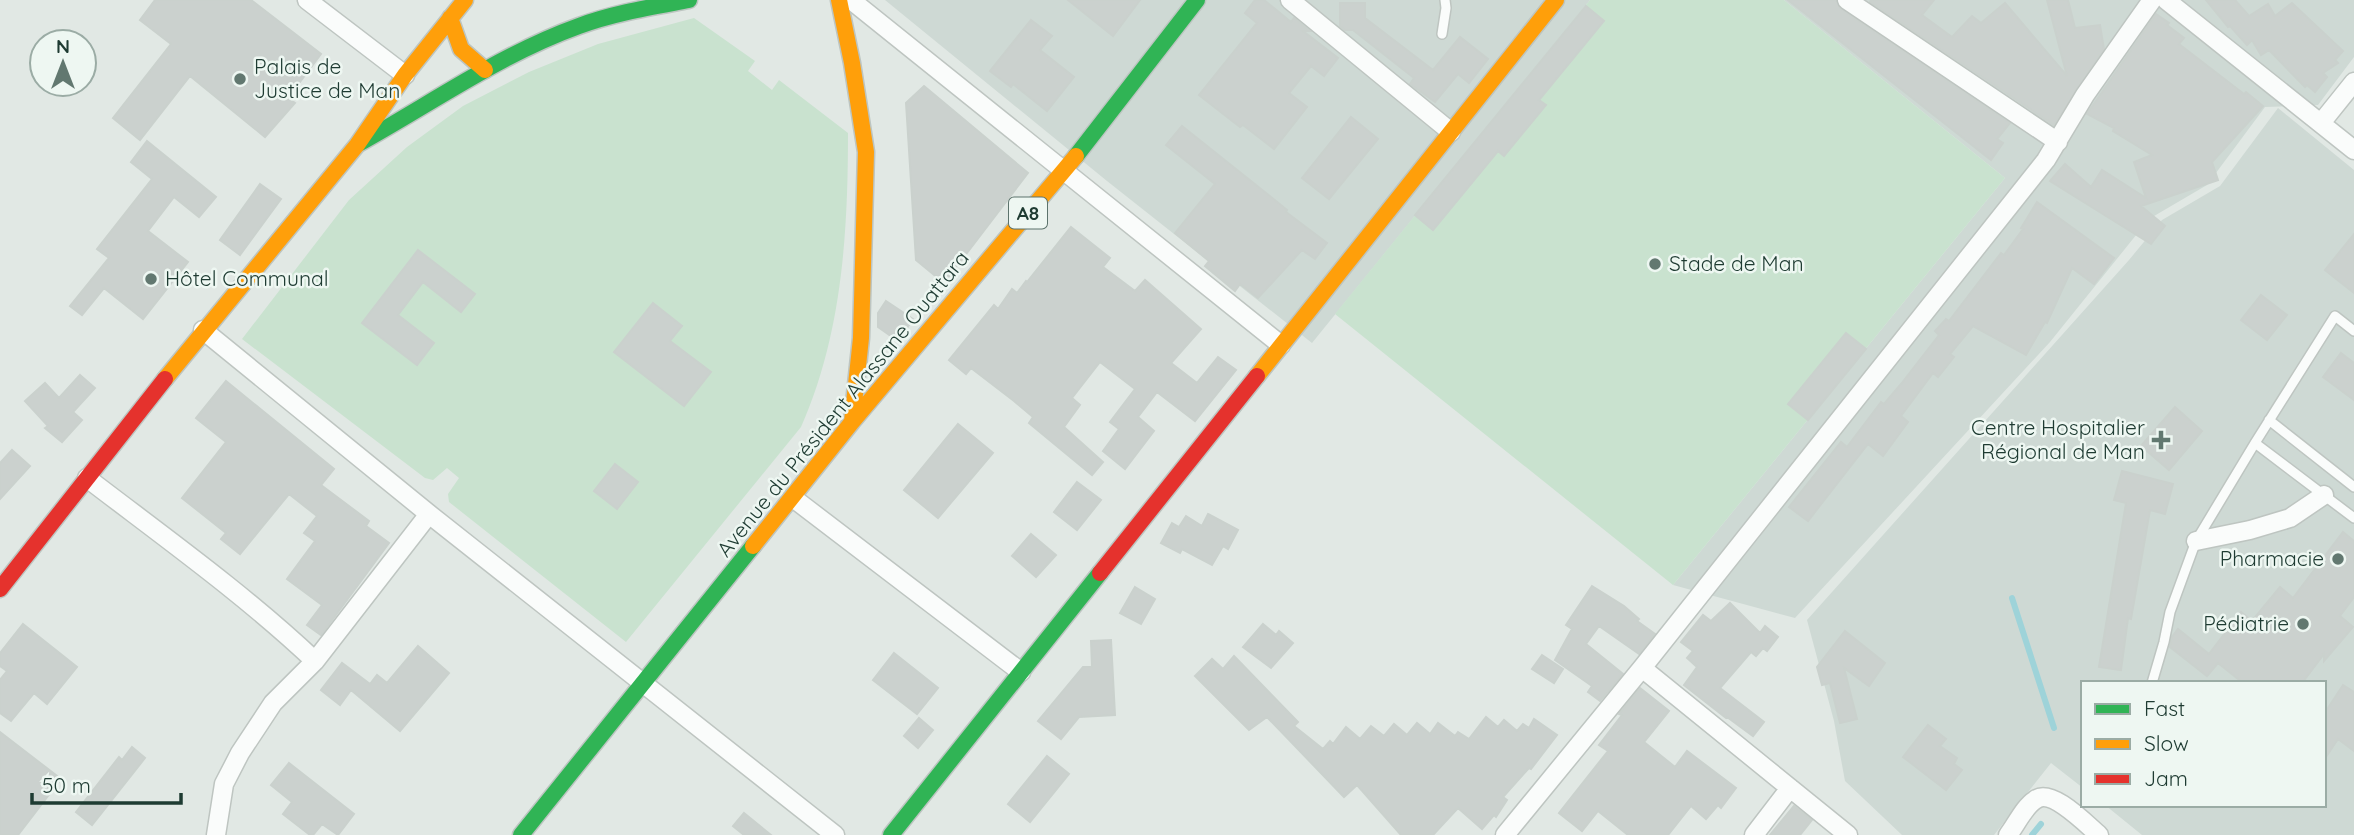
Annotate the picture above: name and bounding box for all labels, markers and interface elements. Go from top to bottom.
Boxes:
north arrow [28,28,98,98]
text: N [56,34,70,58]
place label: Palais de Justice de Man [254,53,400,103]
marker: Palais de Justice de Man [232,71,248,87]
road number: A8 [1009,197,1047,228]
street label: Avenue du Président Alassane Ouattara [711,245,974,562]
place label: Stade de Man [1669,250,1804,276]
marker: Stade de Man [1647,256,1663,272]
place label: Hôtel Communal [165,265,329,291]
marker: Hôtel Communal [143,271,159,287]
place label: Centre Hospitalier Régional de Man [1971,414,2145,464]
marker: Centre Hospitalier Régional de Man [2151,430,2171,450]
place label: Pharmacie [2220,545,2324,571]
marker: Pharmacie [2330,551,2346,567]
place label: Pédiatrie [2203,610,2289,636]
marker: Pédiatrie [2295,616,2311,632]
legend [2081,681,2326,807]
text: Fast [2144,695,2185,721]
text: Slow [2144,730,2189,756]
scale bar [32,762,180,806]
text: Jam [2144,765,2188,791]
text: 50 m [42,772,91,798]

